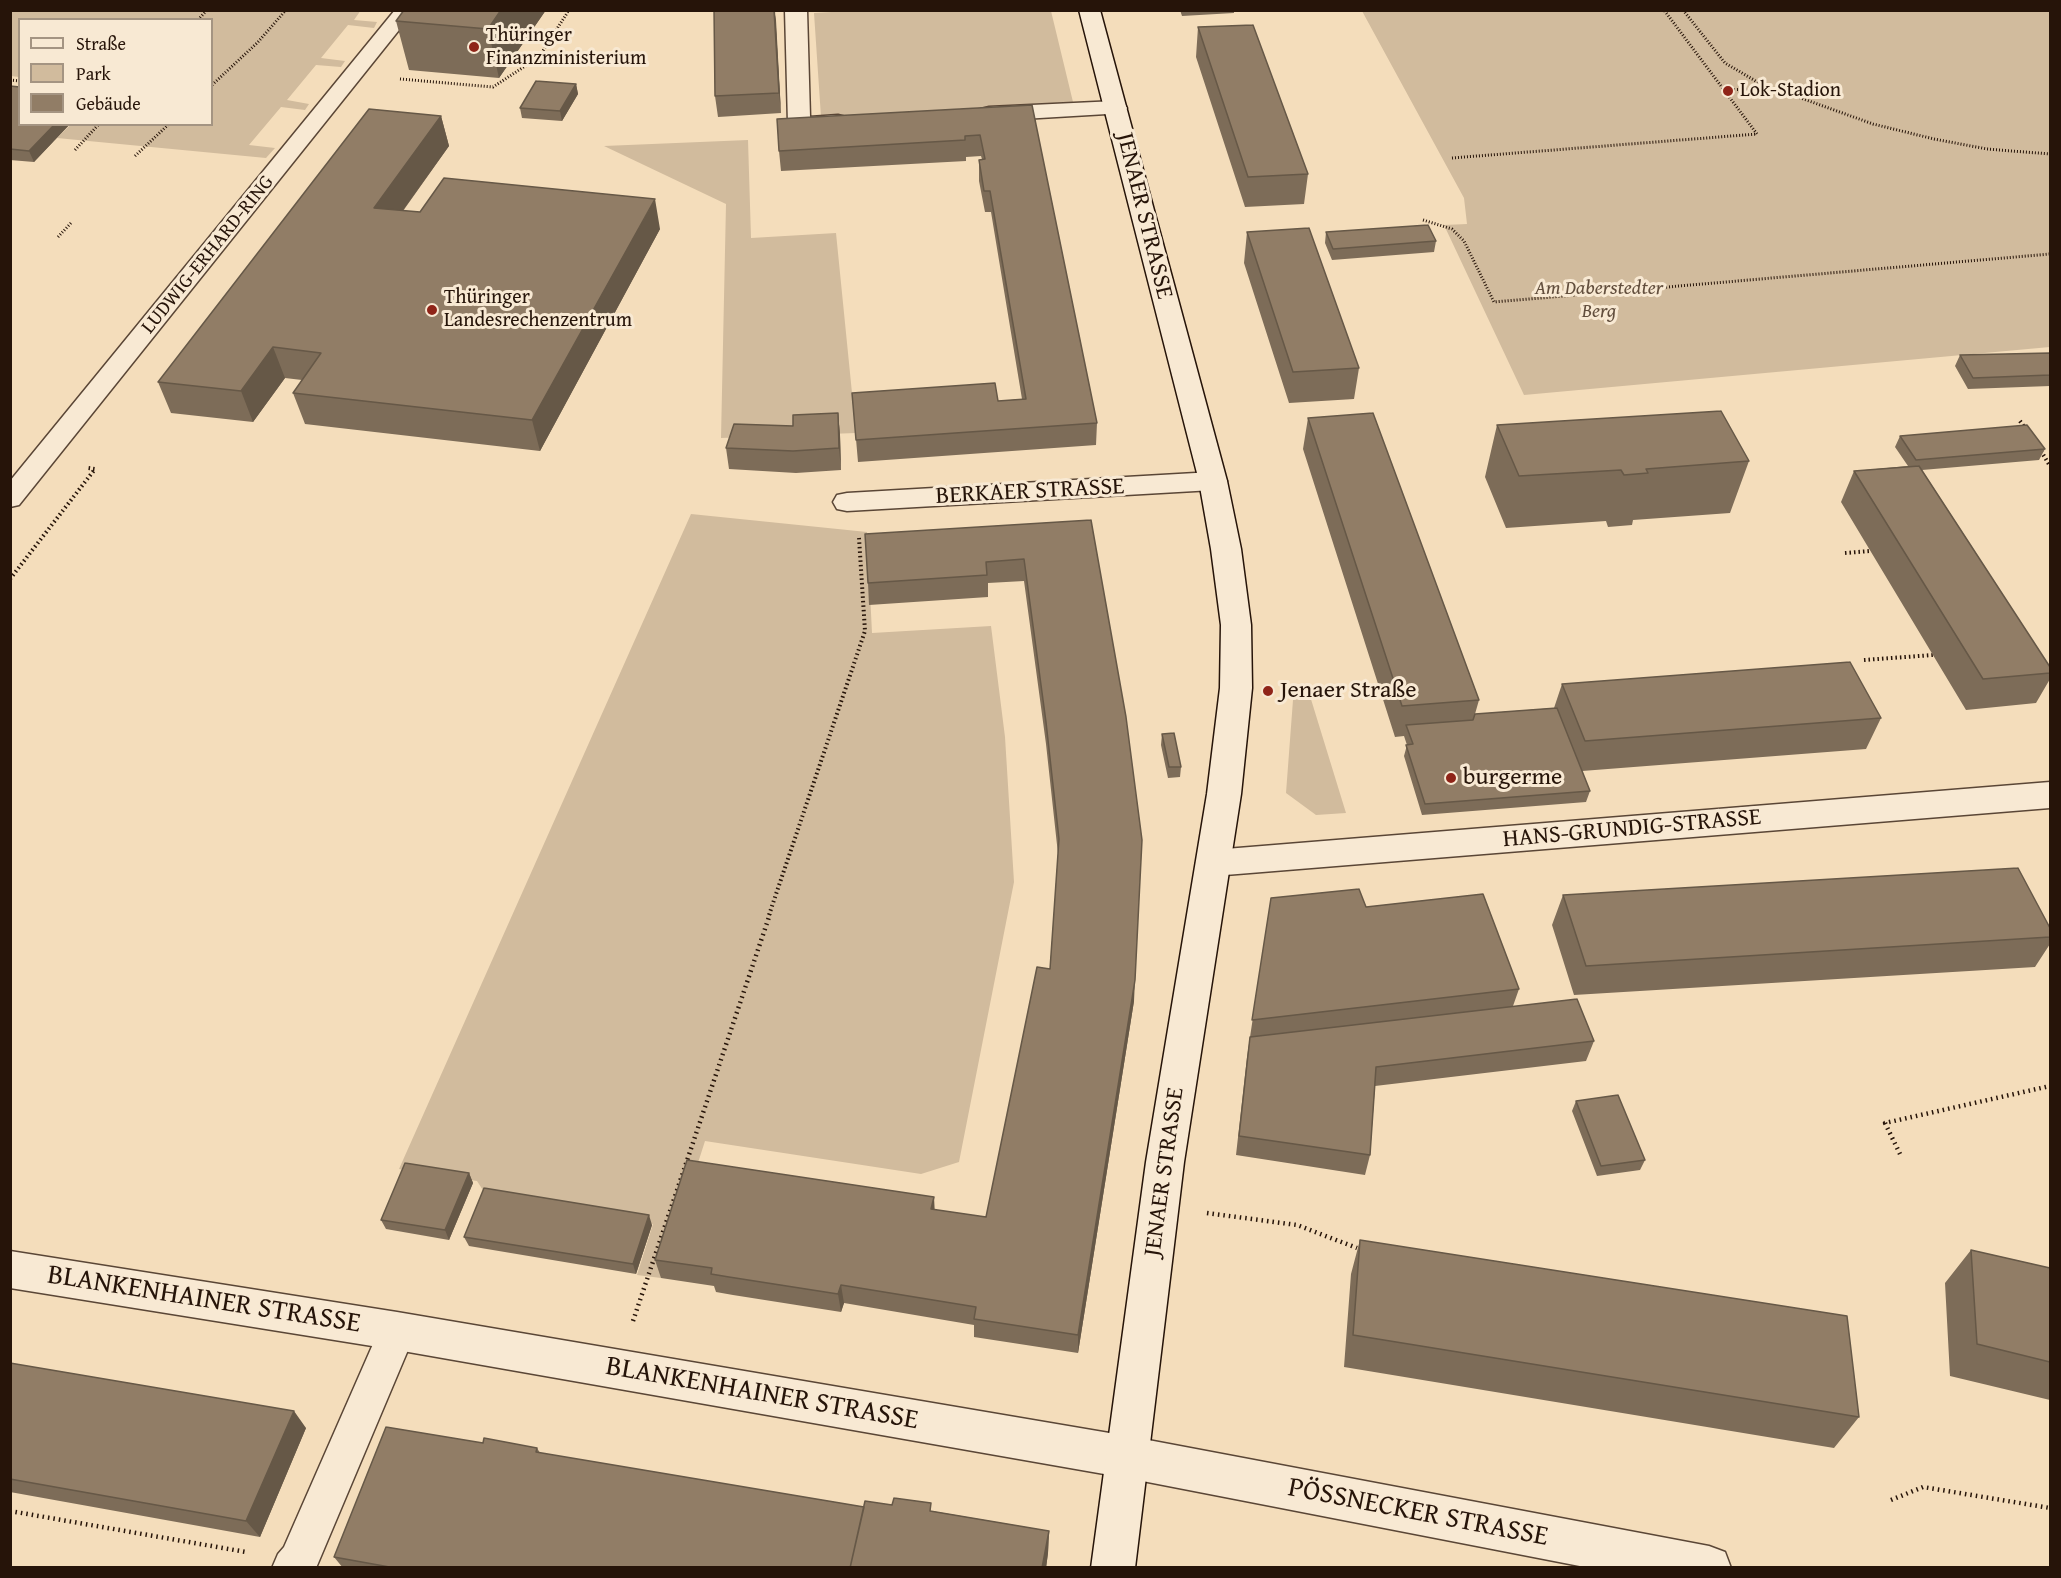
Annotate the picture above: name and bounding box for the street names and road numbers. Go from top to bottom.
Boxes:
street label: JENAER STRASSE [1109,130,1179,302]
street label: LUDWIG-ERHARD-RING [137,171,279,339]
street label: BERKAER STRASSE [935,473,1125,511]
street label: HANS-GRUNDIG-STRASSE [1502,803,1762,855]
street label: JENAER STRASSE [1139,1086,1191,1258]
street label: BLANKENHAINER STRASSE [45,1259,363,1341]
street label: BLANKENHAINER STRASSE [603,1350,921,1438]
street label: PÖSSNECKER STRASSE [1285,1471,1551,1555]

